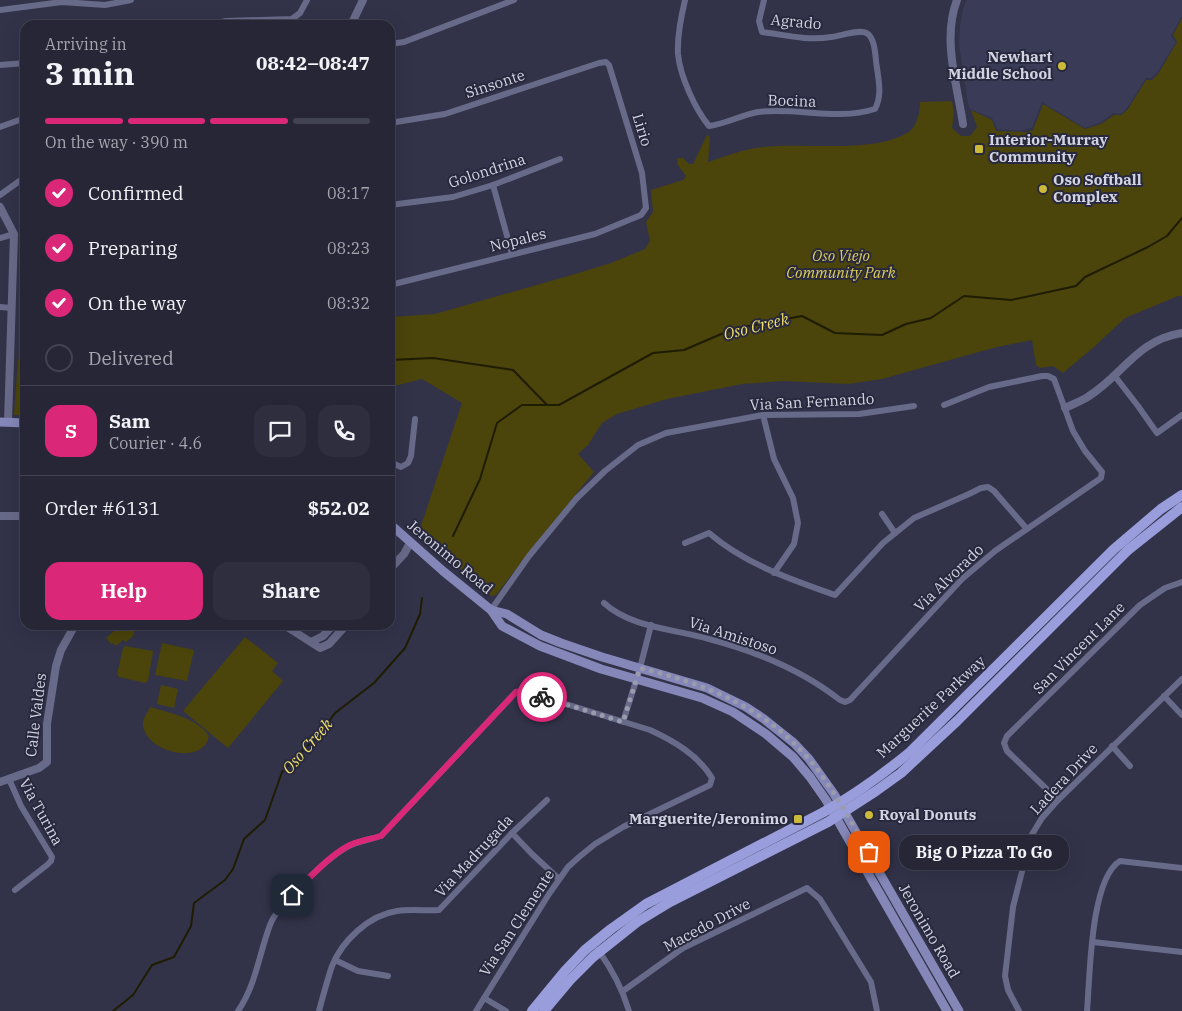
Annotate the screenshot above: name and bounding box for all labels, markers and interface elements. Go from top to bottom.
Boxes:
street label: Agrado [770,10,822,33]
text: Arriving in [45,34,127,54]
place label: Newhart Middle School [948,47,1052,83]
text: 08:42–08:47 [256,51,370,75]
text: 3 min [45,52,135,94]
marker: Newhart Middle School [1056,60,1068,72]
street label: Sinsonte [463,65,527,102]
street label: Bocina [767,90,817,111]
street label: Lirio [629,111,656,149]
place label: Interior-Murray Community [989,130,1108,166]
text: On the way · 390 m [45,132,188,152]
marker: Interior-Murray Community [973,143,985,155]
street label: Golondrina [446,149,528,192]
place label: Oso Softball Complex [1053,170,1142,206]
icon: check [45,179,73,207]
text: Confirmed [88,181,183,205]
text: 08:17 [327,183,370,203]
marker: Oso Softball Complex [1037,183,1049,195]
street label: Nopales [488,223,548,256]
icon: check [45,234,73,262]
text: Preparing [88,236,177,260]
text: 08:23 [327,238,370,258]
park label: Oso Viejo Community Park [786,246,896,282]
icon: check [45,289,73,317]
text: On the way [88,291,186,315]
text: 08:32 [327,293,370,313]
water label: Oso Creek [721,308,791,344]
text: Delivered [88,346,174,370]
street label: Via San Fernando [749,389,875,414]
button: chat [254,405,306,457]
button: phone [318,405,370,457]
text: Sam [109,409,150,433]
text: S [65,419,77,443]
text: Courier · 4.6 [109,433,202,453]
text: Order #6131 [45,496,160,520]
text: $52.02 [308,496,370,520]
street label: Jeronimo Road [404,515,497,598]
street label: Via Alvorado [910,540,987,616]
button: Help [45,562,203,620]
button: Share [213,562,370,620]
street label: San Vincent Lane [1029,598,1129,698]
street label: Via Amistoso [686,612,780,659]
street label: Marguerite Parkway [872,651,989,762]
street label: Calle Valdes [21,672,50,758]
courier [517,672,567,722]
icon: bike [528,683,556,711]
water label: Oso Creek [277,714,337,778]
street label: Ladera Drive [1026,739,1101,818]
street label: Via Turina [15,775,68,849]
place label: Royal Donuts [879,805,976,824]
place label: Marguerite/Jeronimo [629,809,788,828]
marker: Royal Donuts [863,809,875,821]
street label: Via Madrugada [430,810,517,901]
marker: Marguerite/Jeronimo [792,813,804,825]
pin [848,831,890,873]
callout: Big O Pizza To Go [899,834,1069,870]
icon: bag [855,838,883,866]
text: Big O Pizza To Go [916,842,1052,862]
street label: Via San Clemente [475,866,558,980]
pin [271,874,313,916]
street label: Jeronimo Road [895,880,964,981]
icon: home [278,881,306,909]
street label: Macedo Drive [660,894,754,955]

